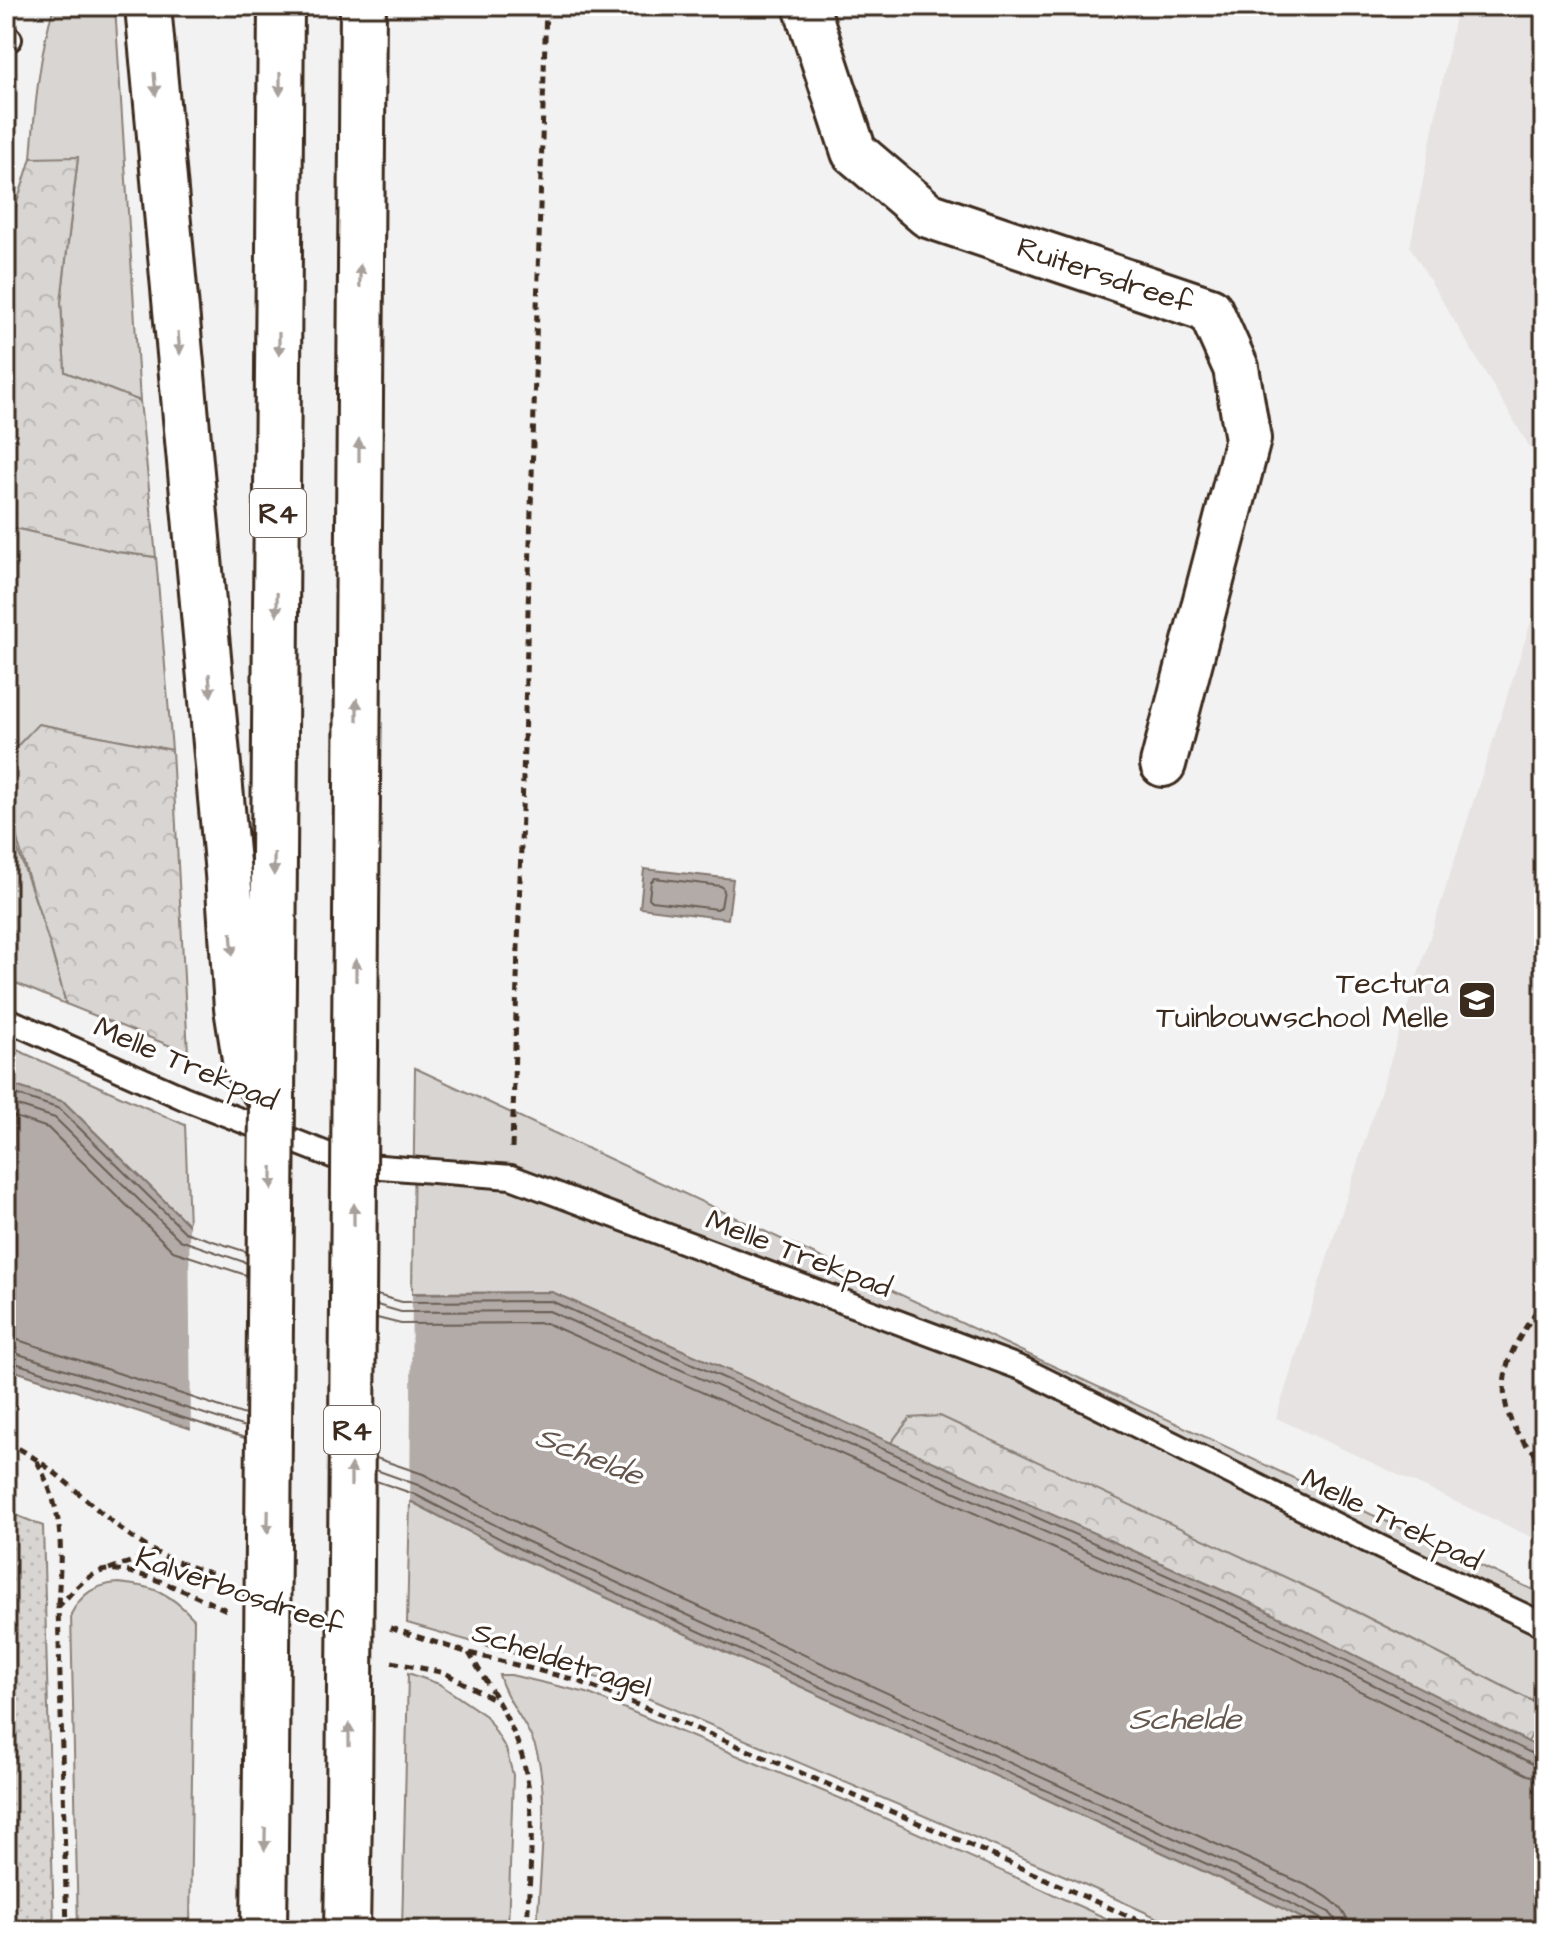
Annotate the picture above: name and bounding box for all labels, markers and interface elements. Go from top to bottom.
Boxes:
one-way arrow [149,72,162,97]
one-way arrow [274,72,286,97]
street label: Ruitersdreef [1011,227,1199,325]
one-way arrow [354,263,366,288]
one-way arrow [173,331,186,356]
one-way arrow [273,332,285,357]
one-way arrow [352,437,365,462]
road number: R4 [250,489,306,537]
one-way arrow [271,592,283,617]
one-way arrow [204,673,217,698]
one-way arrow [351,697,363,722]
one-way arrow [267,852,280,877]
one-way arrow [226,932,239,957]
one-way arrow [350,957,362,982]
place label: Tectura Tuinbouwschool Melle [1156,963,1449,1039]
school or university icon: Tectura Tuinbouwschool Melle [1456,979,1498,1021]
street label: Melle Trekpad [87,1006,284,1122]
one-way arrow [266,1166,278,1191]
street label: Melle Trekpad [700,1199,898,1309]
one-way arrow [347,1202,360,1227]
road number: R4 [324,1406,380,1454]
water label: Schelde [529,1414,652,1499]
street label: Melle Trekpad [1294,1458,1489,1582]
one-way arrow [345,1462,357,1487]
one-way arrow [262,1510,275,1535]
street label: Kalverbosdreef [130,1537,349,1647]
street label: Scheldetragel [466,1611,657,1710]
water label: Schelde [1129,1697,1243,1742]
one-way arrow [343,1722,355,1747]
one-way arrow [259,1827,271,1852]

